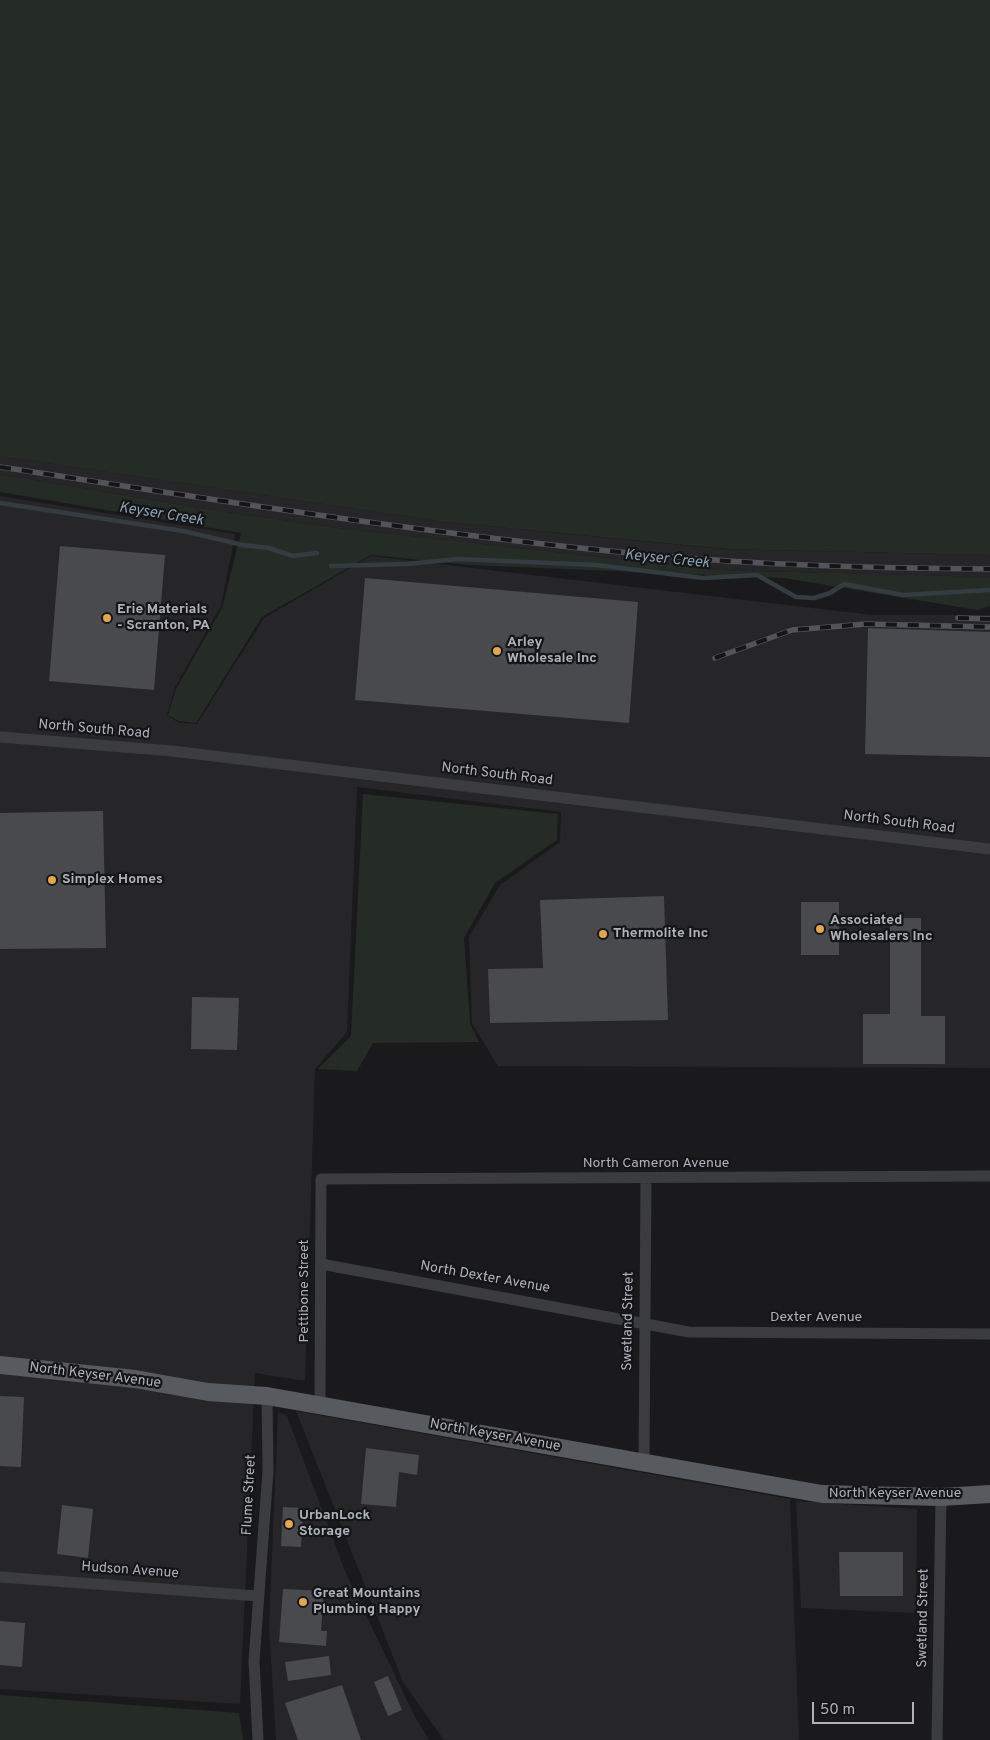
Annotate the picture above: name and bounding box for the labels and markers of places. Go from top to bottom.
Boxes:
place label: Erie Materials - Scranton, PA [117,602,210,634]
marker: Erie Materials - Scranton, PA [101,612,113,624]
place label: Arley Wholesale Inc [507,635,597,668]
marker: Arley Wholesale Inc [491,645,503,657]
place label: Simplex Homes [62,872,163,888]
marker: Simplex Homes [46,874,58,886]
place label: Associated Wholesalers Inc [830,913,933,946]
marker: Associated Wholesalers Inc [814,923,826,935]
place label: Thermolite Inc [613,926,708,942]
marker: Thermolite Inc [597,928,609,940]
place label: UrbanLock Storage [299,1508,370,1540]
marker: UrbanLock Storage [283,1518,295,1530]
place label: Great Mountains Plumbing Happy [313,1586,420,1618]
marker: Great Mountains Plumbing Happy [297,1596,309,1608]

